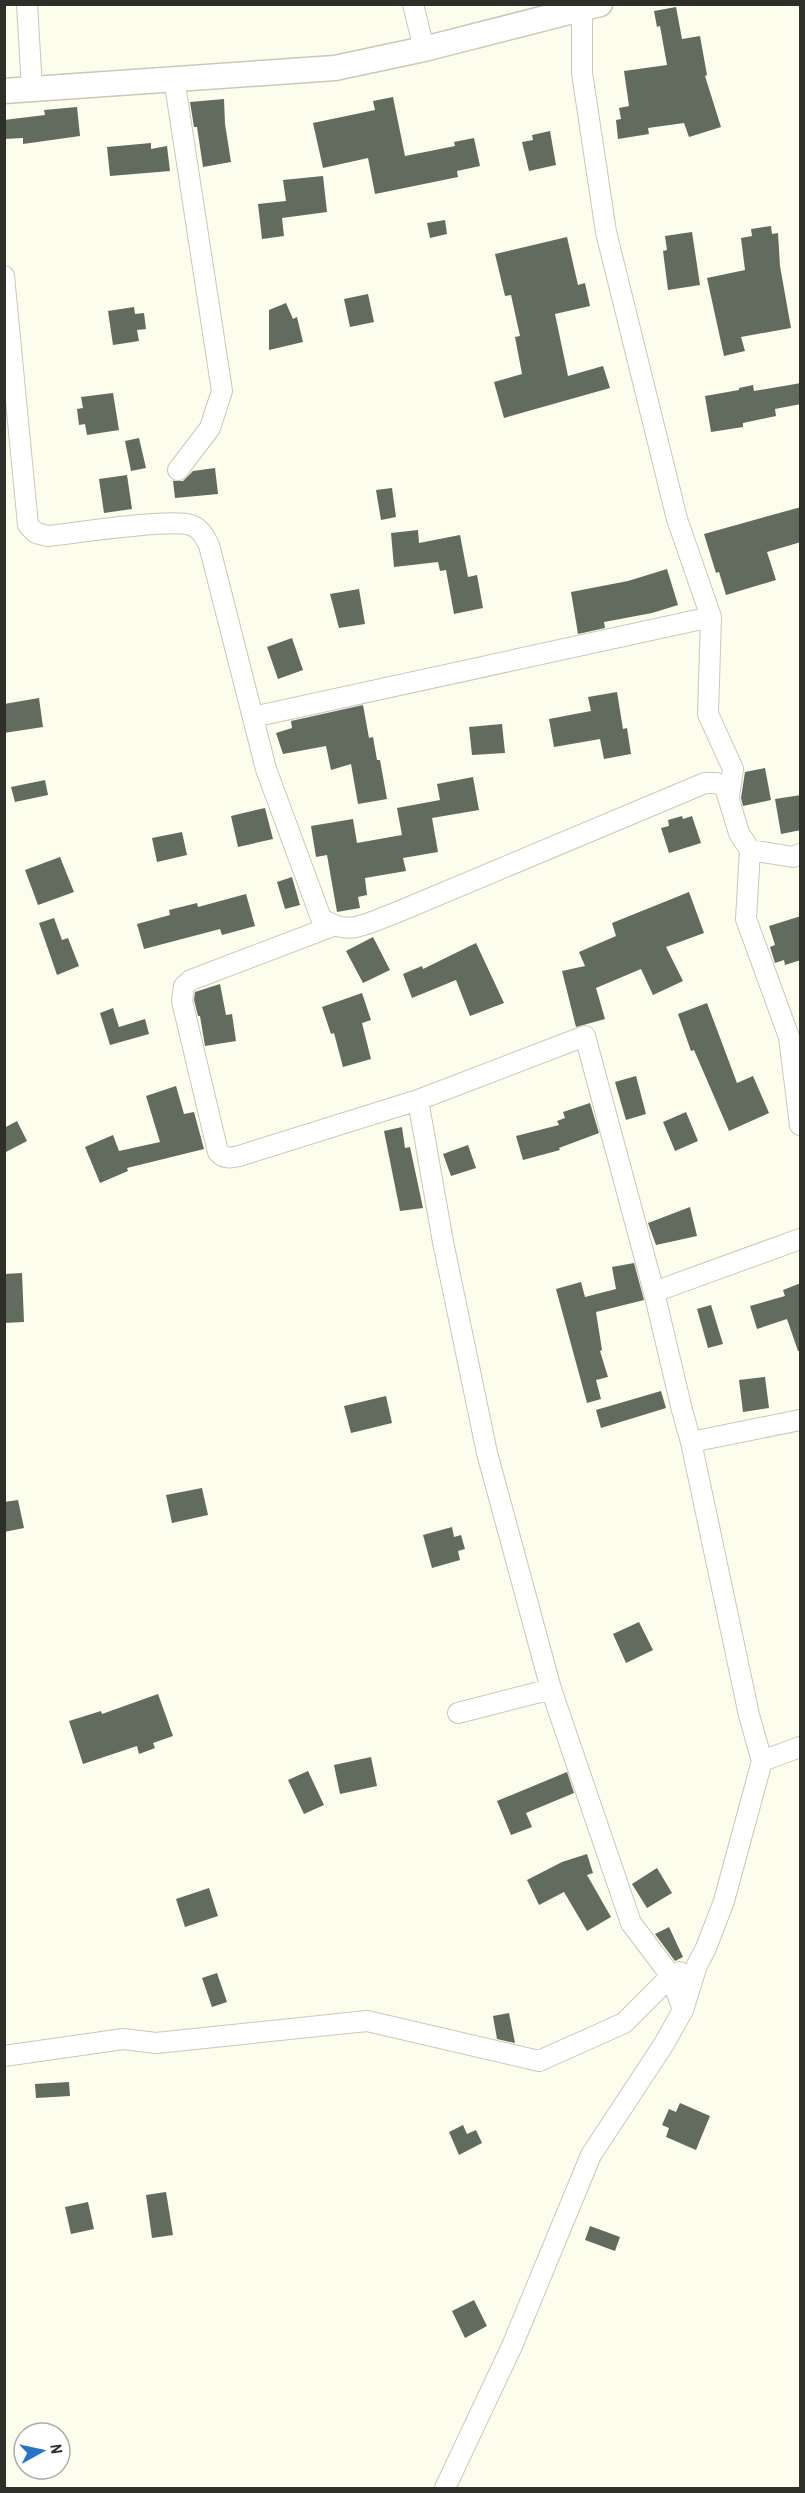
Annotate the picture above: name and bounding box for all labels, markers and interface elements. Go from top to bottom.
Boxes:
north arrow [12,2421,72,2481]
text: N [45,2443,68,2455]

